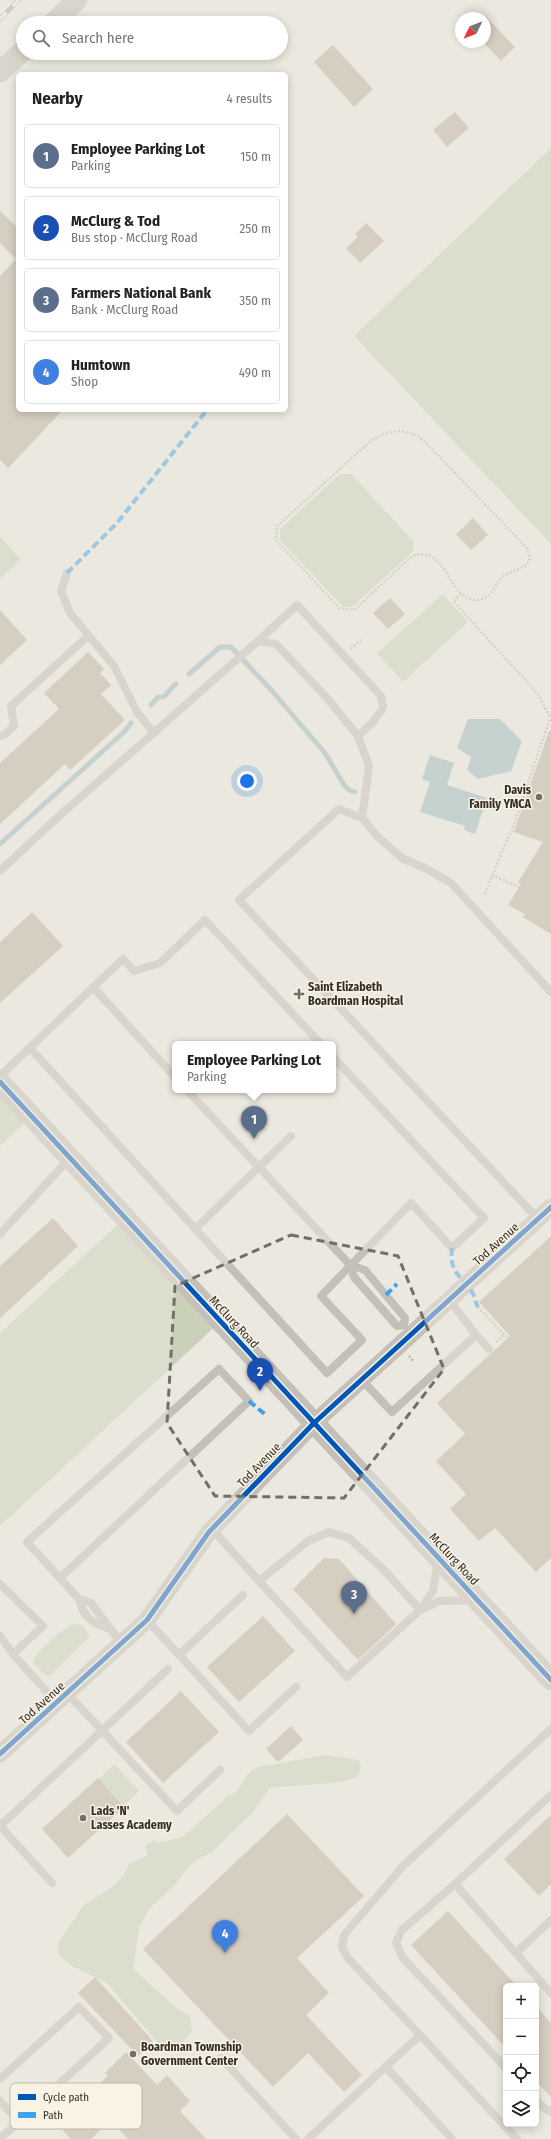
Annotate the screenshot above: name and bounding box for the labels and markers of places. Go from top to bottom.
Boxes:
place label: Davis Family YMCA [469,783,532,811]
marker: Davis Family YMCA [534,792,544,802]
place label: Saint Elizabeth Boardman Hospital [308,980,404,1008]
marker: Saint Elizabeth Boardman Hospital [293,988,305,1000]
pin: 1 [241,1106,267,1139]
pin: 2 [247,1358,273,1391]
pin: 3 [341,1581,367,1614]
place label: Lads 'N' Lasses Academy [91,1804,172,1832]
marker: Lads 'N' Lasses Academy [78,1813,88,1823]
pin: 4 [212,1920,238,1953]
place label: Boardman Township Government Center [141,2040,242,2068]
marker: Boardman Township Government Center [128,2049,138,2059]

